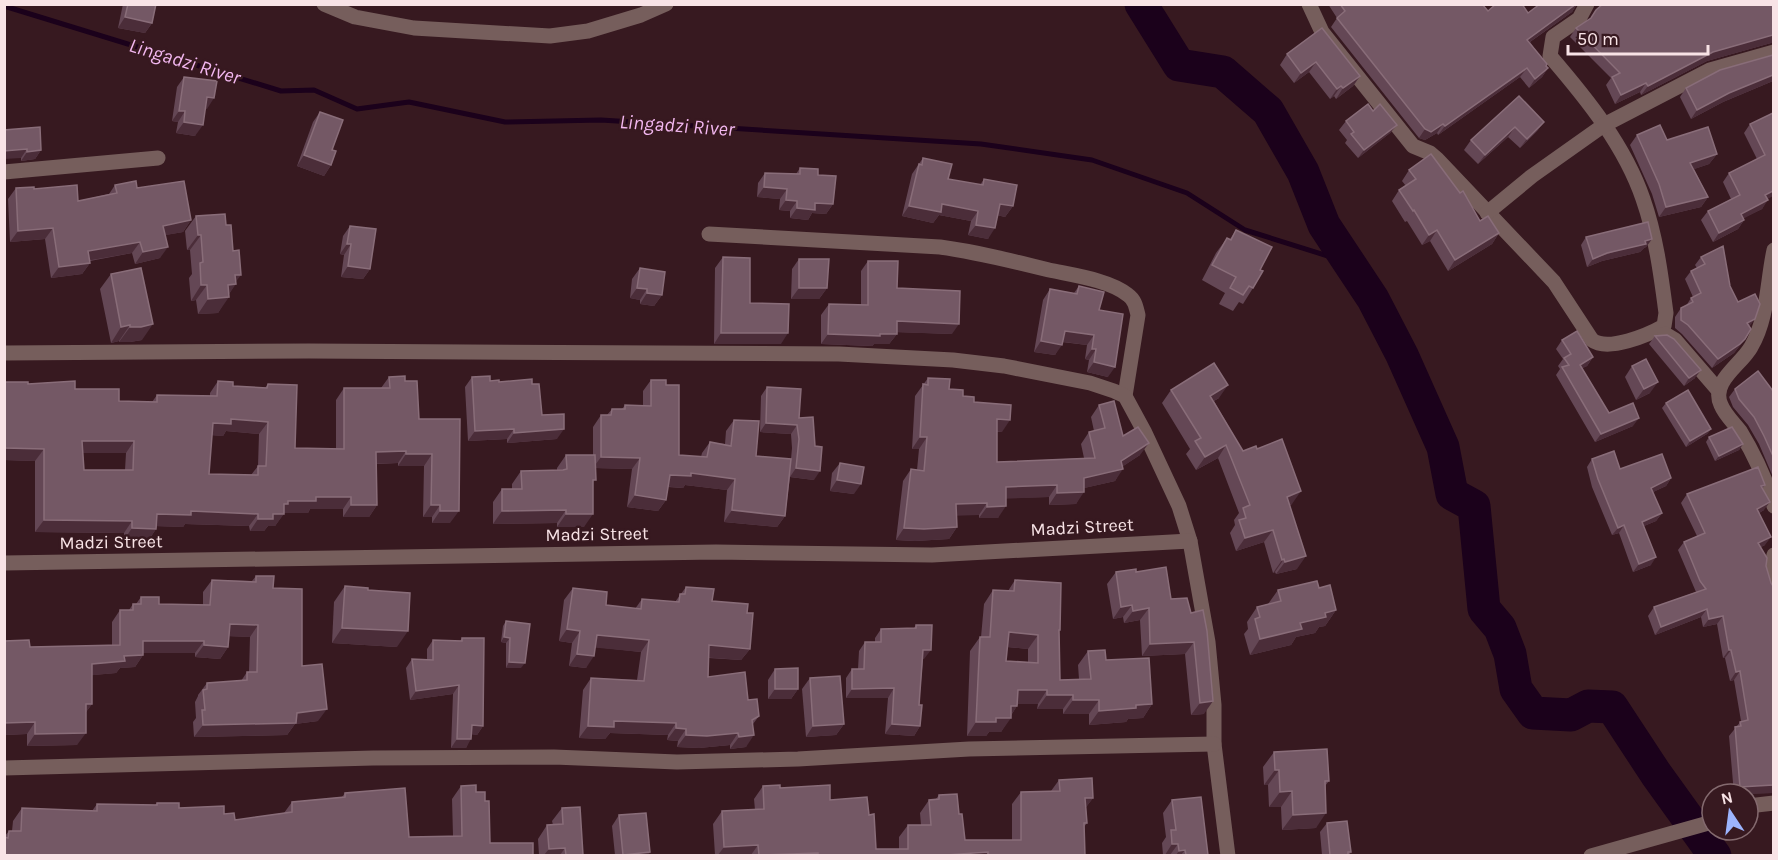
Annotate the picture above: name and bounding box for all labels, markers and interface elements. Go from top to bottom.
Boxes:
scale bar [1568,18,1708,56]
text: 50 m [1577,28,1619,50]
water label: Lingadzi River [126,34,244,90]
water label: Lingadzi River [619,110,736,141]
street label: Madzi Street [1030,513,1134,541]
street label: Madzi Street [545,522,649,546]
street label: Madzi Street [59,530,163,554]
north arrow [1700,782,1760,842]
text: N [1719,787,1734,808]

